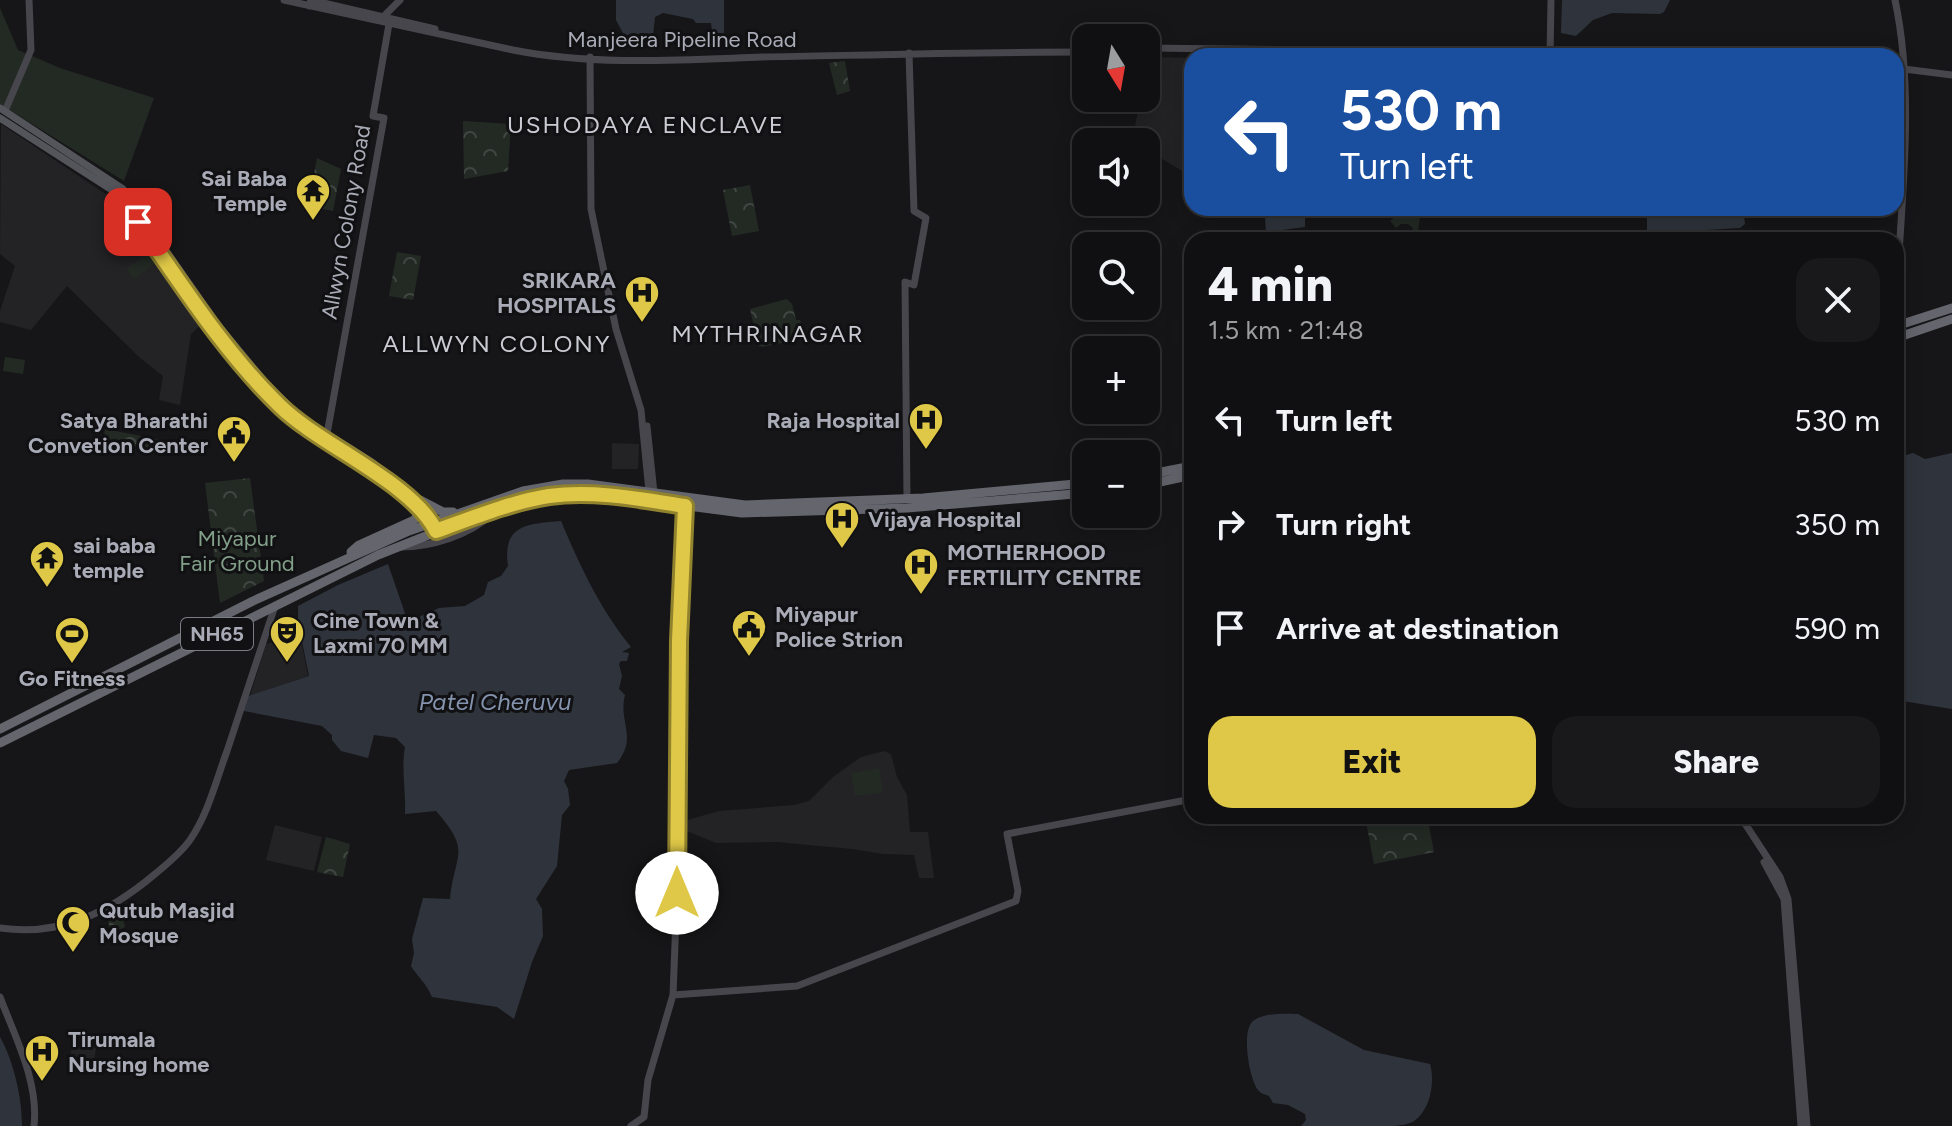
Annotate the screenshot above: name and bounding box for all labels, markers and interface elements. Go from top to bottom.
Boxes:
north arrow [1072,24,1160,112]
map controls [1072,24,1160,528]
street label: Manjeera Pipeline Road [567,26,797,53]
text: 530 m [1340,77,1502,144]
icon: left [1208,80,1312,184]
district label: USHODAYA ENCLAVE [507,110,785,139]
street label: Allwyn Colony Road [316,123,376,321]
button: sound [1072,128,1160,216]
text: Turn left [1340,145,1474,188]
place label: Sai Baba Temple [201,165,287,217]
temple icon: Sai Baba Temple [294,172,332,222]
pin [104,188,172,256]
icon: arrive [116,200,160,244]
button: search [1072,232,1160,320]
text: 4 min [1208,255,1333,313]
button: close [1796,258,1880,342]
place label: SRIKARA HOSPITALS [497,267,616,319]
hospital icon: SRIKARA HOSPITALS [623,274,661,324]
text: 1.5 km · 21:48 [1208,314,1364,346]
district label: MYTHRINAGAR [671,319,865,348]
district label: ALLWYN COLONY [383,329,611,358]
button: + [1072,336,1160,424]
icon: left [1208,398,1252,442]
hospital icon: Raja Hospital [907,401,945,451]
text: Turn left [1276,402,1393,439]
text: 530 m [1794,402,1880,439]
place label: Satya Bharathi Convetion Center [28,407,209,459]
place label: Raja Hospital [766,407,900,434]
public building icon: Satya Bharathi Convetion Center [215,414,253,464]
button: − [1072,440,1160,528]
hospital icon: Vijaya Hospital [823,500,861,550]
icon: right [1208,502,1252,546]
place label: Vijaya Hospital [868,506,1021,533]
text: Turn right [1276,506,1411,543]
text: 350 m [1794,506,1880,543]
park label: Miyapur Fair Ground [179,525,295,577]
place label: sai baba temple [73,532,156,584]
temple icon: sai baba temple [28,539,66,589]
place label: MOTHERHOOD FERTILITY CENTRE [947,539,1142,591]
hospital icon: MOTHERHOOD FERTILITY CENTRE [902,546,940,596]
place label: Miyapur Police Strion [775,601,903,653]
icon: arrive [1208,606,1252,650]
place label: Cine Town & Laxmi 70 MM [313,607,448,659]
public building icon: Miyapur Police Strion [730,608,768,658]
text: Arrive at destination [1276,610,1559,647]
text: 590 m [1794,610,1880,647]
theatre icon: Cine Town & Laxmi 70 MM [268,614,306,664]
sports icon: Go Fitness [53,615,91,665]
road number: NH65 [181,618,253,650]
place label: Go Fitness [19,665,125,692]
water label: Patel Cheruvu [419,687,571,716]
button: Exit [1208,716,1536,808]
button: Share [1552,716,1880,808]
position arrow [635,851,719,935]
place label: Qutub Masjid Mosque [99,897,235,949]
mosque icon: Qutub Masjid Mosque [54,904,92,954]
place label: Tirumala Nursing home [68,1026,210,1078]
hospital icon: Tirumala Nursing home [23,1033,61,1083]

